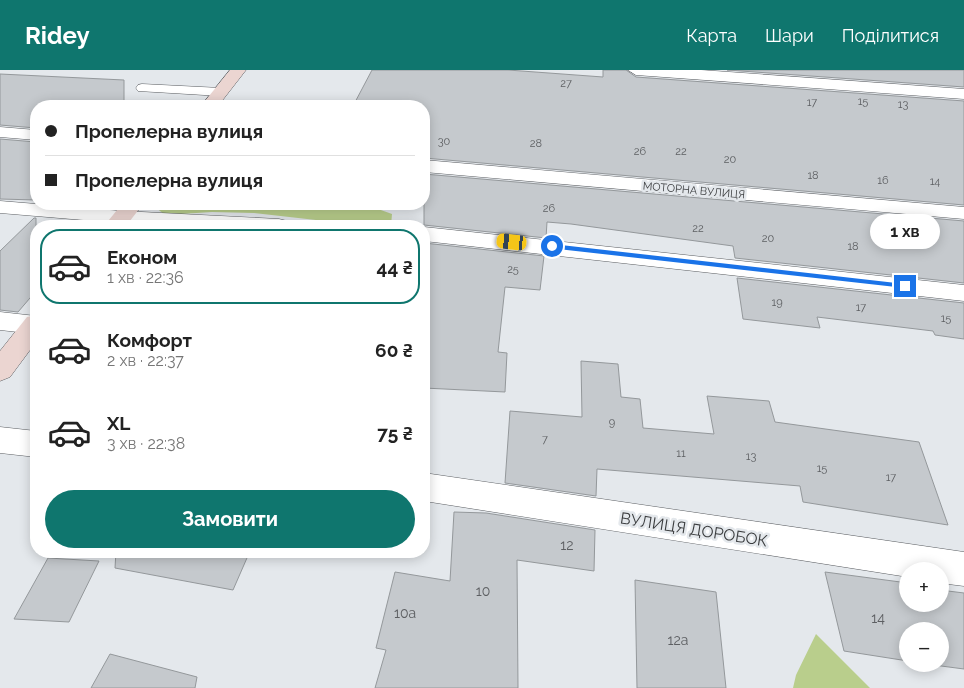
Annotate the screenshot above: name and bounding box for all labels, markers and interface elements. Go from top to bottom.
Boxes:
text: Ridey [25,21,90,50]
text: Карта [686,25,737,46]
text: Шари [765,25,814,46]
text: Поділитися [842,25,939,46]
house number: 27 [560,77,572,90]
house number: 15 [858,95,868,108]
house number: 17 [807,96,817,109]
house number: 13 [898,98,908,111]
text: Пропелерна вулиця [75,120,263,142]
house number: 30 [438,135,451,148]
house number: 28 [530,137,542,150]
house number: 26 [634,145,647,158]
house number: 22 [675,145,687,158]
house number: 20 [724,153,736,166]
text: Пропелерна вулиця [75,169,263,191]
house number: 18 [807,169,819,182]
house number: 16 [877,174,889,187]
house number: 14 [930,175,940,188]
street label: МОТОРНА ВУЛИЦЯ [642,180,746,201]
house number: 26 [543,202,556,215]
callout: 1 хв [870,214,940,248]
house number: 22 [692,222,704,235]
text: 1 хв [890,222,920,241]
house number: 20 [762,232,774,245]
car [496,233,527,251]
route start [541,235,563,257]
house number: 18 [847,240,859,253]
icon: car [47,244,92,289]
text: Економ [107,246,177,268]
text: 44 ₴ [377,256,413,278]
house number: 25 [507,263,519,276]
text: 1 хв · 22:36 [107,268,184,287]
route end [894,275,916,297]
house number: 19 [771,296,783,309]
house number: 17 [856,301,866,314]
house number: 15 [941,312,951,325]
icon: car [47,327,92,372]
text: Комфорт [107,329,192,351]
text: 60 ₴ [375,339,413,361]
text: 2 хв · 22:37 [107,351,184,370]
icon: car [47,410,92,455]
text: XL [107,412,130,434]
house number: 9 [609,416,615,429]
text: 75 ₴ [377,422,413,444]
house number: 7 [542,433,548,446]
text: 3 хв · 22:38 [107,434,185,453]
house number: 11 [676,447,686,460]
house number: 13 [746,450,756,463]
house number: 15 [817,462,827,475]
house number: 17 [886,471,896,484]
button: Замовити [45,490,415,548]
street label: ВУЛИЦЯ ДОРОБОК [619,508,769,551]
house number: 12 [560,537,574,553]
map controls [899,562,949,672]
button: + [899,562,949,612]
house number: 10 [476,583,490,599]
house number: 10а [394,605,416,621]
house number: 14 [871,610,885,626]
button: − [899,622,949,672]
house number: 12а [668,632,688,648]

